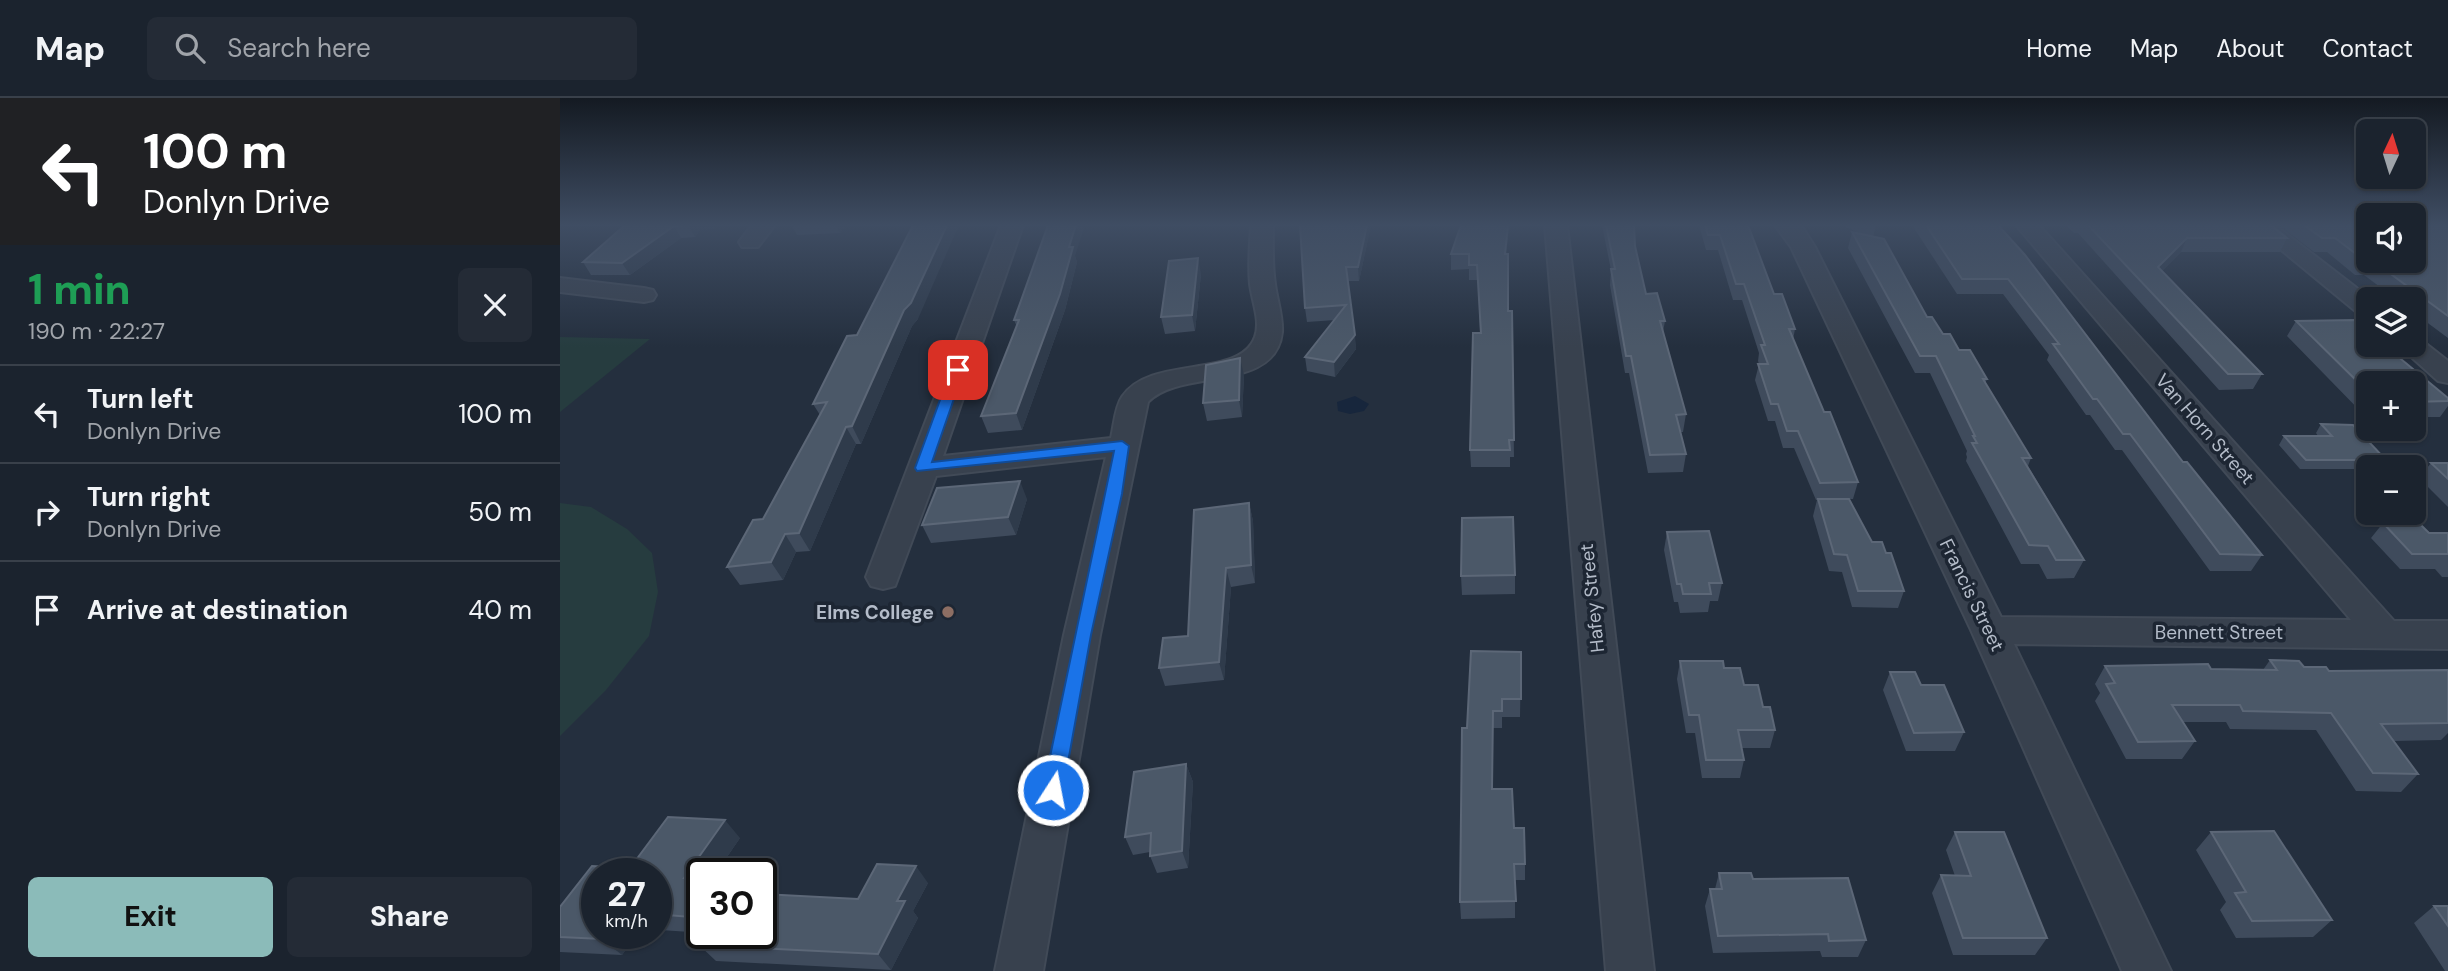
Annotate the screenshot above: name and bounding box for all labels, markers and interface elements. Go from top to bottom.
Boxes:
search box [147,17,637,80]
text: Map [35,27,105,70]
icon: search [171,29,209,67]
text: Search here [227,31,371,65]
text: Home [2026,33,2092,64]
text: Map [2130,33,2178,64]
text: About [2216,33,2285,64]
text: Contact [2323,33,2413,64]
text: 100 m [143,119,287,183]
north arrow [2356,119,2426,189]
map controls [2356,119,2426,525]
icon: left [28,126,119,217]
text: Donlyn Drive [143,181,330,223]
button: sound [2356,203,2426,273]
text: 1 min [28,262,131,317]
button: close [458,268,532,342]
button: layers [2356,287,2426,357]
text: 190 m · 22:27 [28,316,165,346]
pin [928,340,988,400]
icon: arrive [939,351,977,389]
street label: Van Horn Street [2150,368,2260,490]
button: + [2356,371,2426,441]
text: Turn left [87,382,194,416]
icon: left [28,395,66,433]
text: 100 m [458,397,532,431]
text: Donlyn Drive [87,416,221,446]
button: − [2356,455,2426,525]
text: Turn right [87,480,211,514]
icon: right [28,493,66,531]
text: 50 m [468,495,532,529]
text: Donlyn Drive [87,514,221,544]
street label: Francis Street [1934,535,2010,655]
street label: Hafey Street [1574,542,1610,654]
icon: arrive [28,591,66,629]
text: Arrive at destination [87,593,348,627]
text: 40 m [468,593,532,627]
place label: Elms College [816,600,934,625]
marker: Elms College [940,604,956,620]
street label: Bennett Street [2155,620,2283,645]
position arrow [1016,753,1090,827]
speed limit sign: 30 [686,858,777,949]
text: 27 [607,871,646,917]
button: Exit [28,877,273,957]
button: Share [287,877,532,957]
text: km/h [605,909,648,933]

